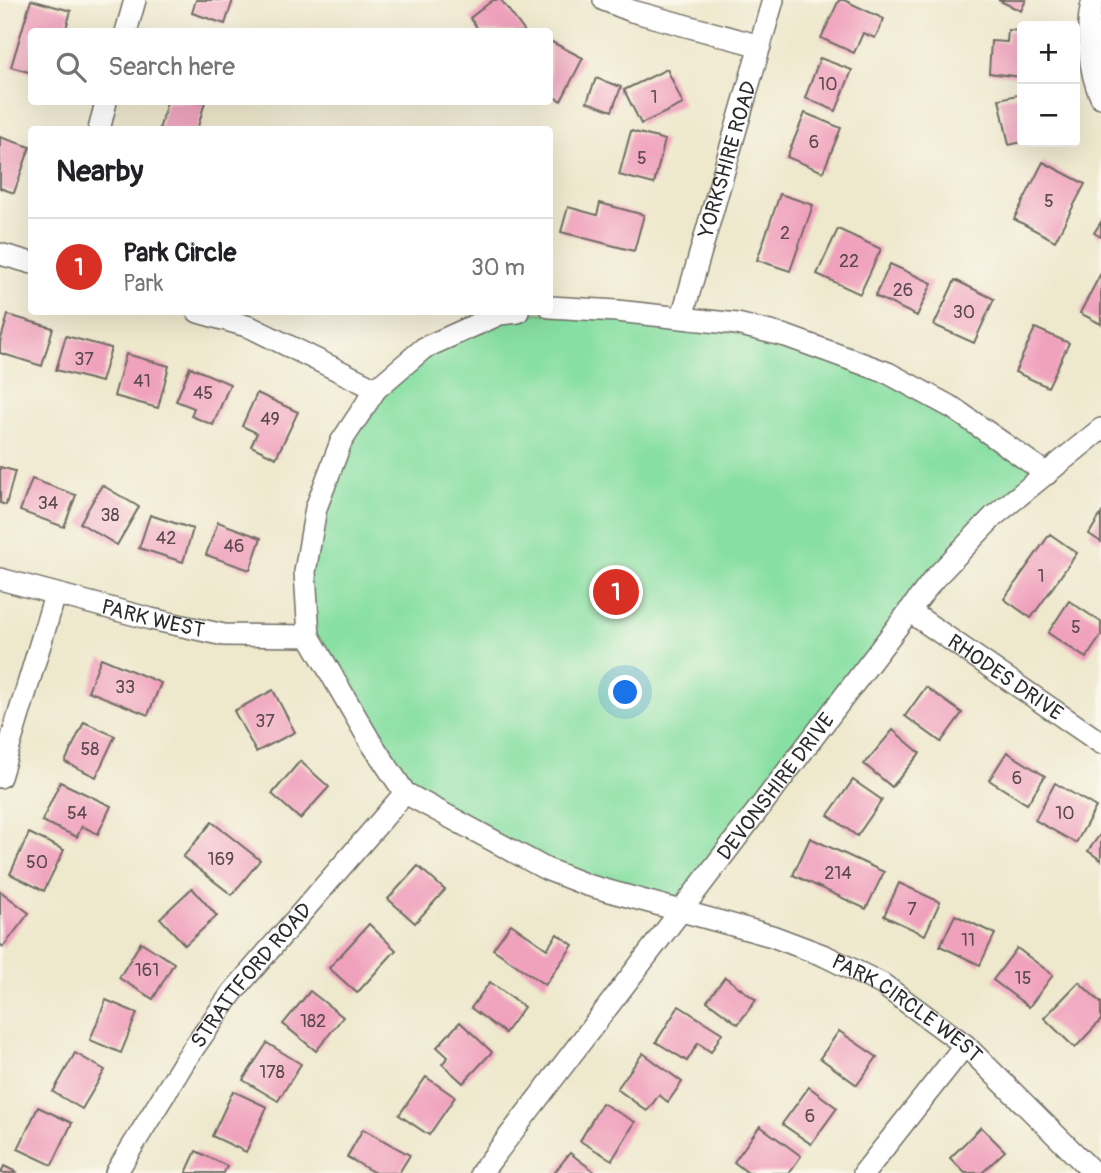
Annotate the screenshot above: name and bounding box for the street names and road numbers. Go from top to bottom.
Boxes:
street label: YORKSHIRE ROAD [692,78,763,242]
street label: PARK WEST [98,593,207,644]
street label: RHODES DRIVE [942,628,1069,727]
street label: DEVONSHIRE DRIVE [711,707,840,866]
street label: STRATTFORD ROAD [184,897,318,1053]
street label: PARK CIRCLE WEST [827,948,988,1068]

